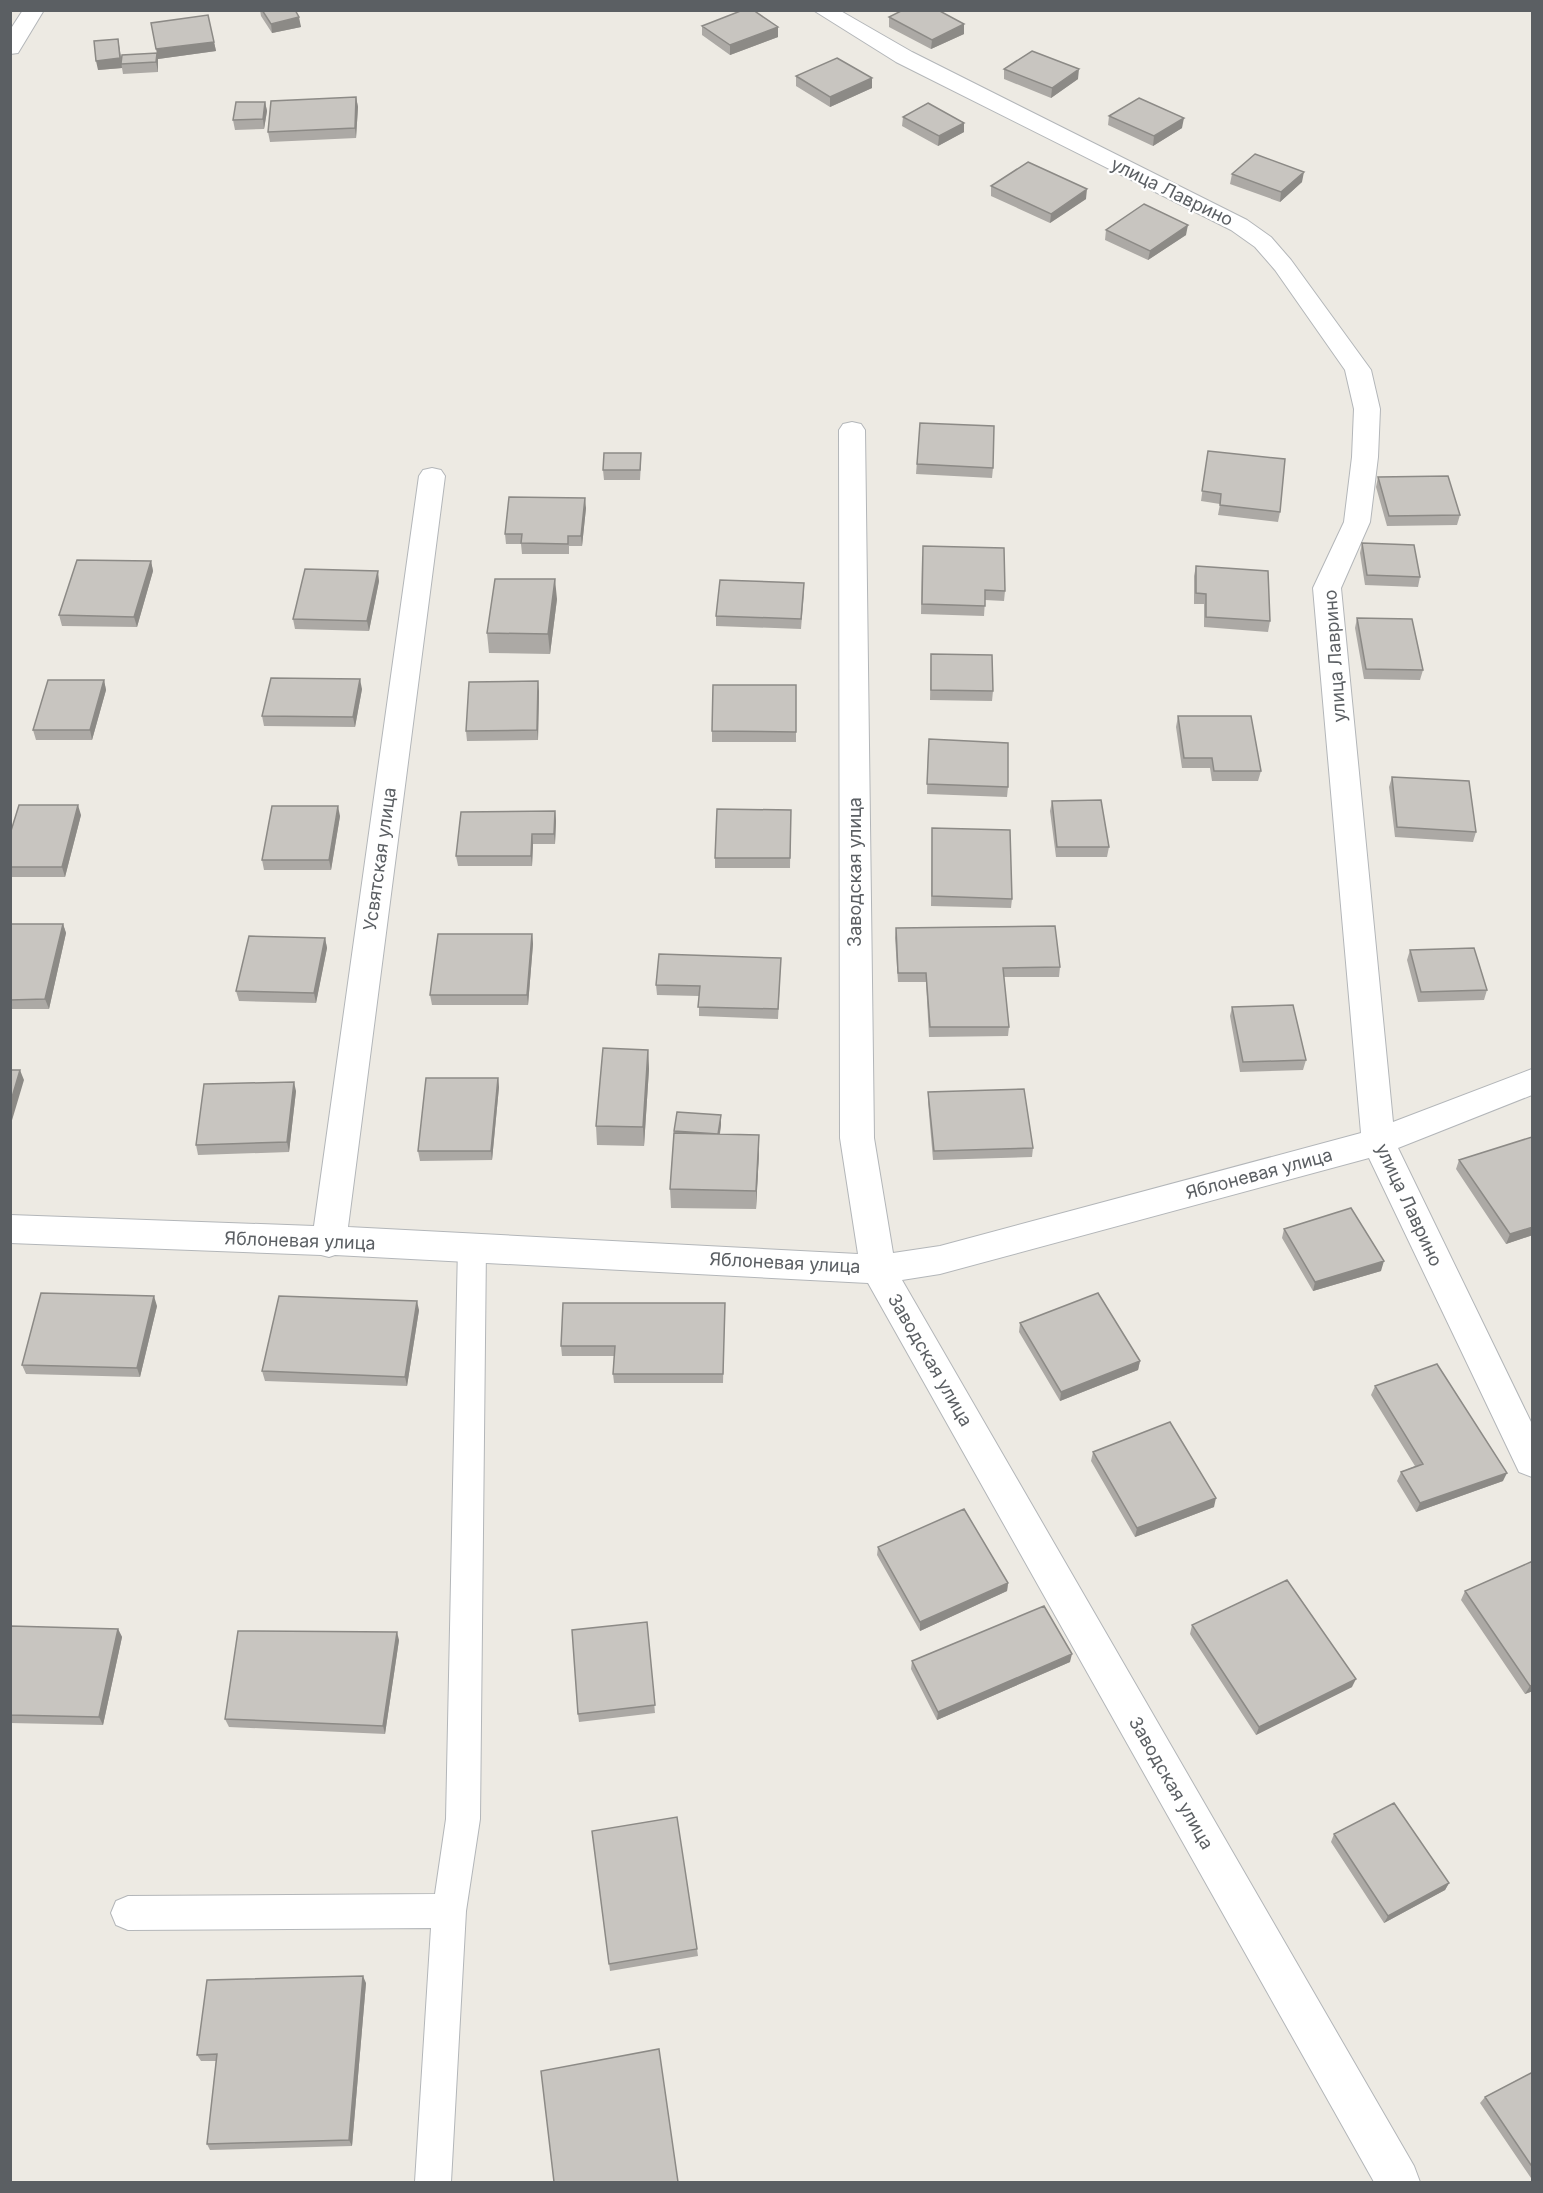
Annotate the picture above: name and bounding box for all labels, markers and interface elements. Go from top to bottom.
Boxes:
street label: улица Лаврино [1108,153,1237,230]
street label: улица Лаврино [1319,589,1350,723]
street label: Усвятская улица [359,786,400,932]
street label: Заводская улица [844,797,865,947]
street label: улица Лаврино [1372,1140,1447,1270]
street label: Яблоневая улица [1183,1144,1335,1203]
street label: Яблоневая улица [224,1227,376,1254]
street label: Яблоневая улица [709,1248,861,1277]
street label: Заводская улица [884,1290,977,1430]
street label: Заводская улица [1125,1713,1218,1853]

